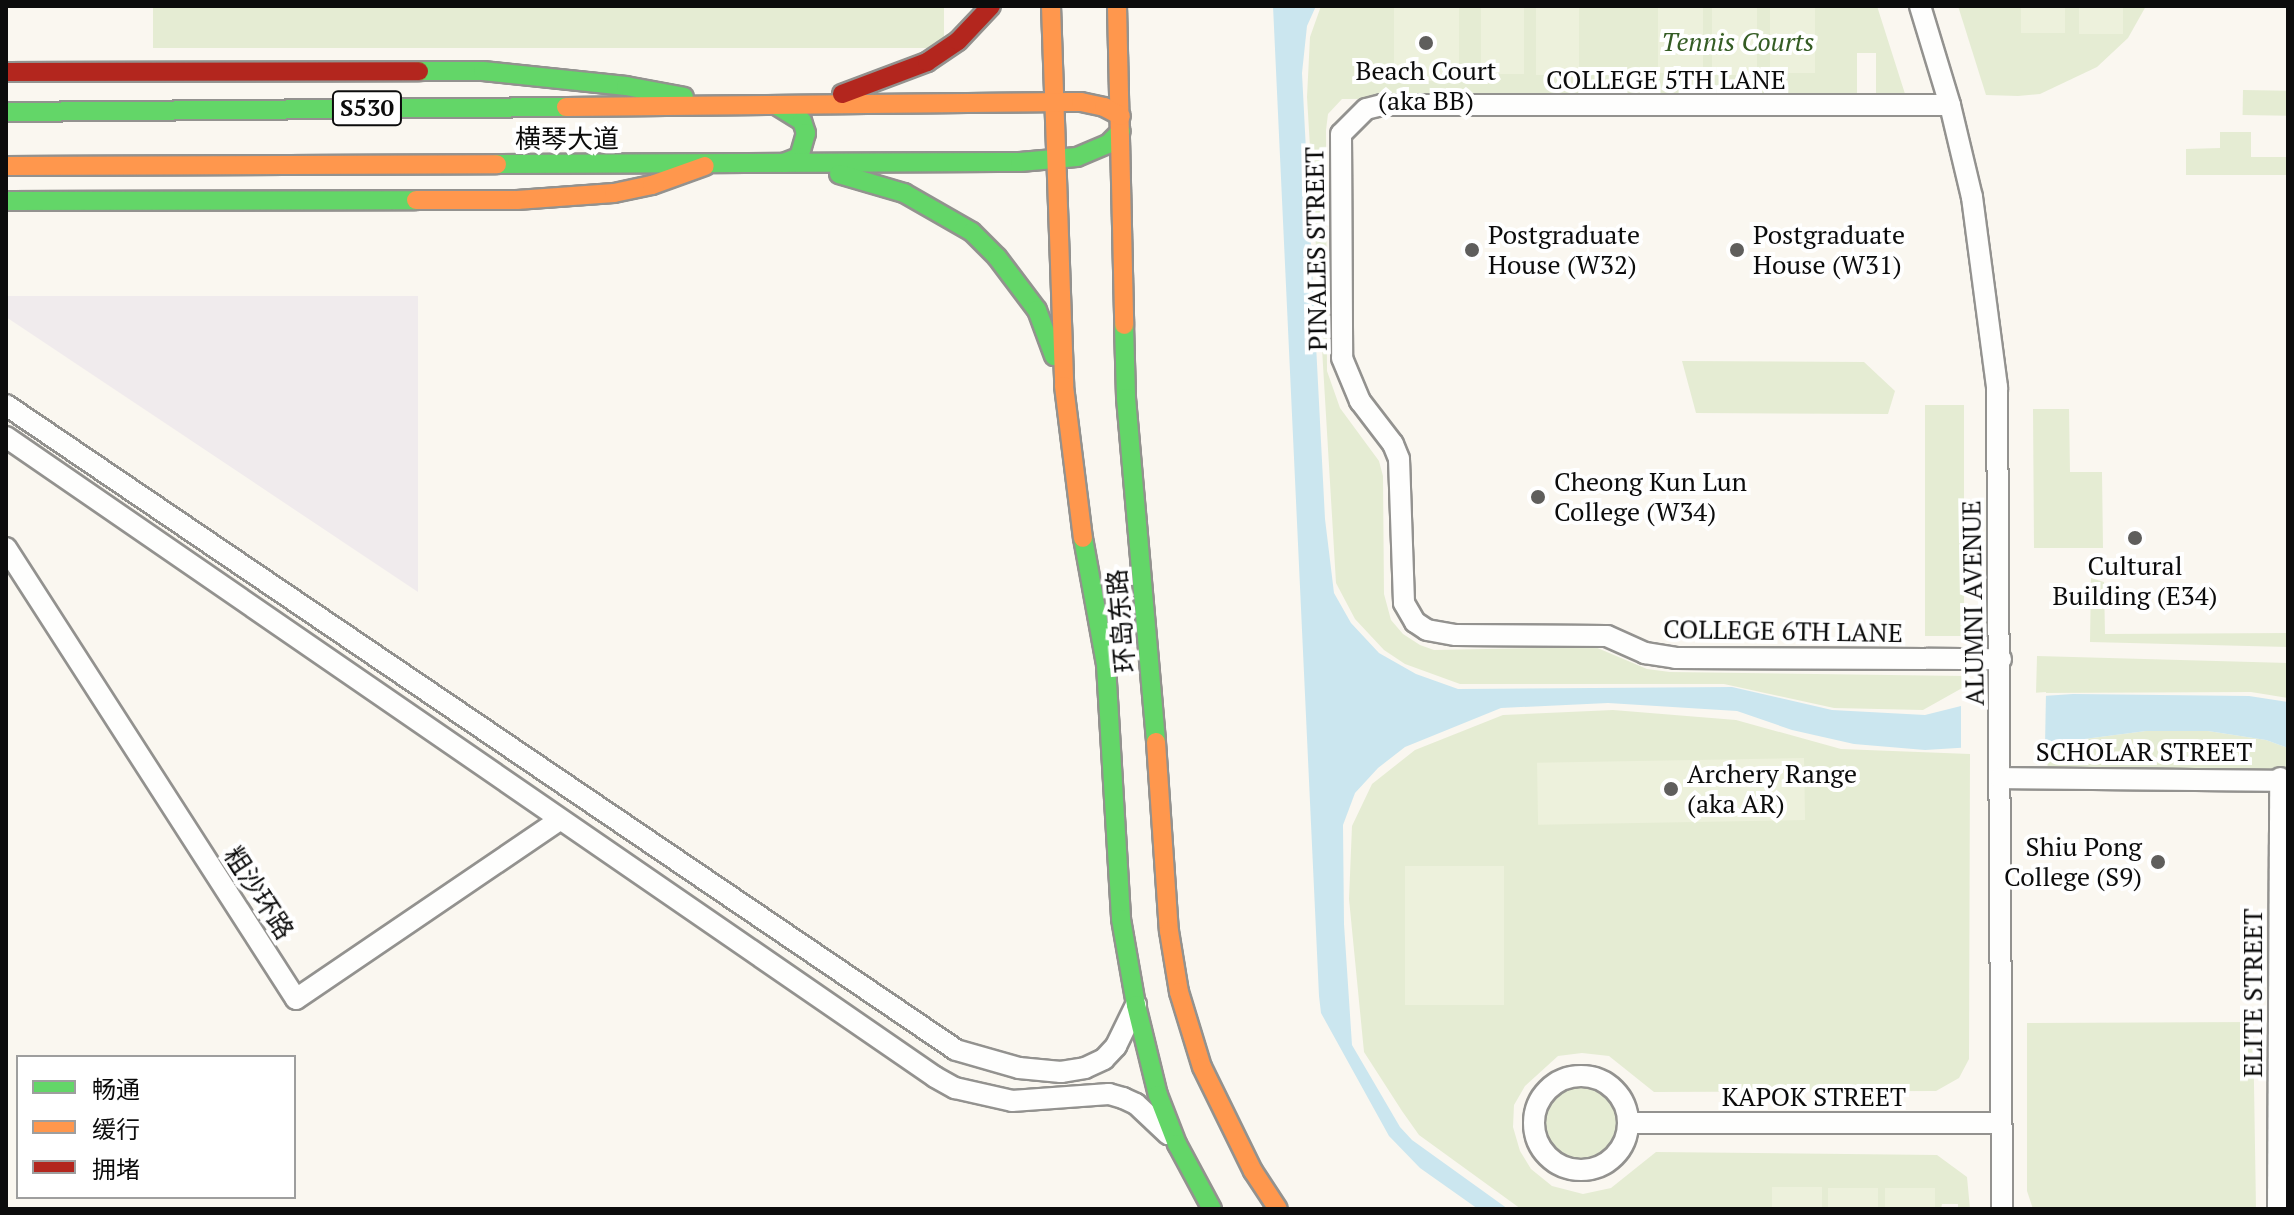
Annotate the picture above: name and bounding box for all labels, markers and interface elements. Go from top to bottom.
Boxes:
park label: Tennis Courts [1662,26,1814,58]
marker: Beach Court (aka BB) [1417,34,1435,52]
place label: Beach Court (aka BB) [1356,55,1496,116]
street label: COLLEGE 5TH LANE [1546,64,1786,96]
road number: S530 [331,88,403,128]
street label: 横琴大道 [515,123,619,155]
street label: PINALES STREET [1299,147,1333,351]
place label: Postgraduate House (W32) [1488,219,1640,280]
place label: Postgraduate House (W31) [1753,219,1905,280]
marker: Postgraduate House (W32) [1463,241,1481,259]
marker: Postgraduate House (W31) [1728,241,1746,259]
place label: Cheong Kun Lun College (W34) [1554,466,1747,528]
marker: Cheong Kun Lun College (W34) [1529,488,1547,506]
street label: ALUMNI AVENUE [1956,500,1990,706]
marker: Cultural Building (E34) [2126,529,2144,547]
place label: Cultural Building (E34) [2053,550,2217,612]
street label: 环岛东路 [1101,568,1141,674]
street label: COLLEGE 6TH LANE [1663,613,1903,649]
street label: SCHOLAR STREET [2036,736,2252,768]
place label: Archery Range (aka AR) [1687,758,1857,820]
marker: Archery Range (aka AR) [1662,780,1680,798]
place label: Shiu Pong College (S9) [2004,831,2142,892]
street label: 粗沙环路 [218,841,300,945]
marker: Shiu Pong College (S9) [2149,853,2167,871]
street label: ELITE STREET [2237,908,2269,1078]
legend [16,1055,296,1199]
text: 畅通 [92,1073,140,1105]
street label: KAPOK STREET [1722,1081,1906,1113]
text: 缓行 [92,1113,140,1145]
text: 拥堵 [92,1153,140,1185]

